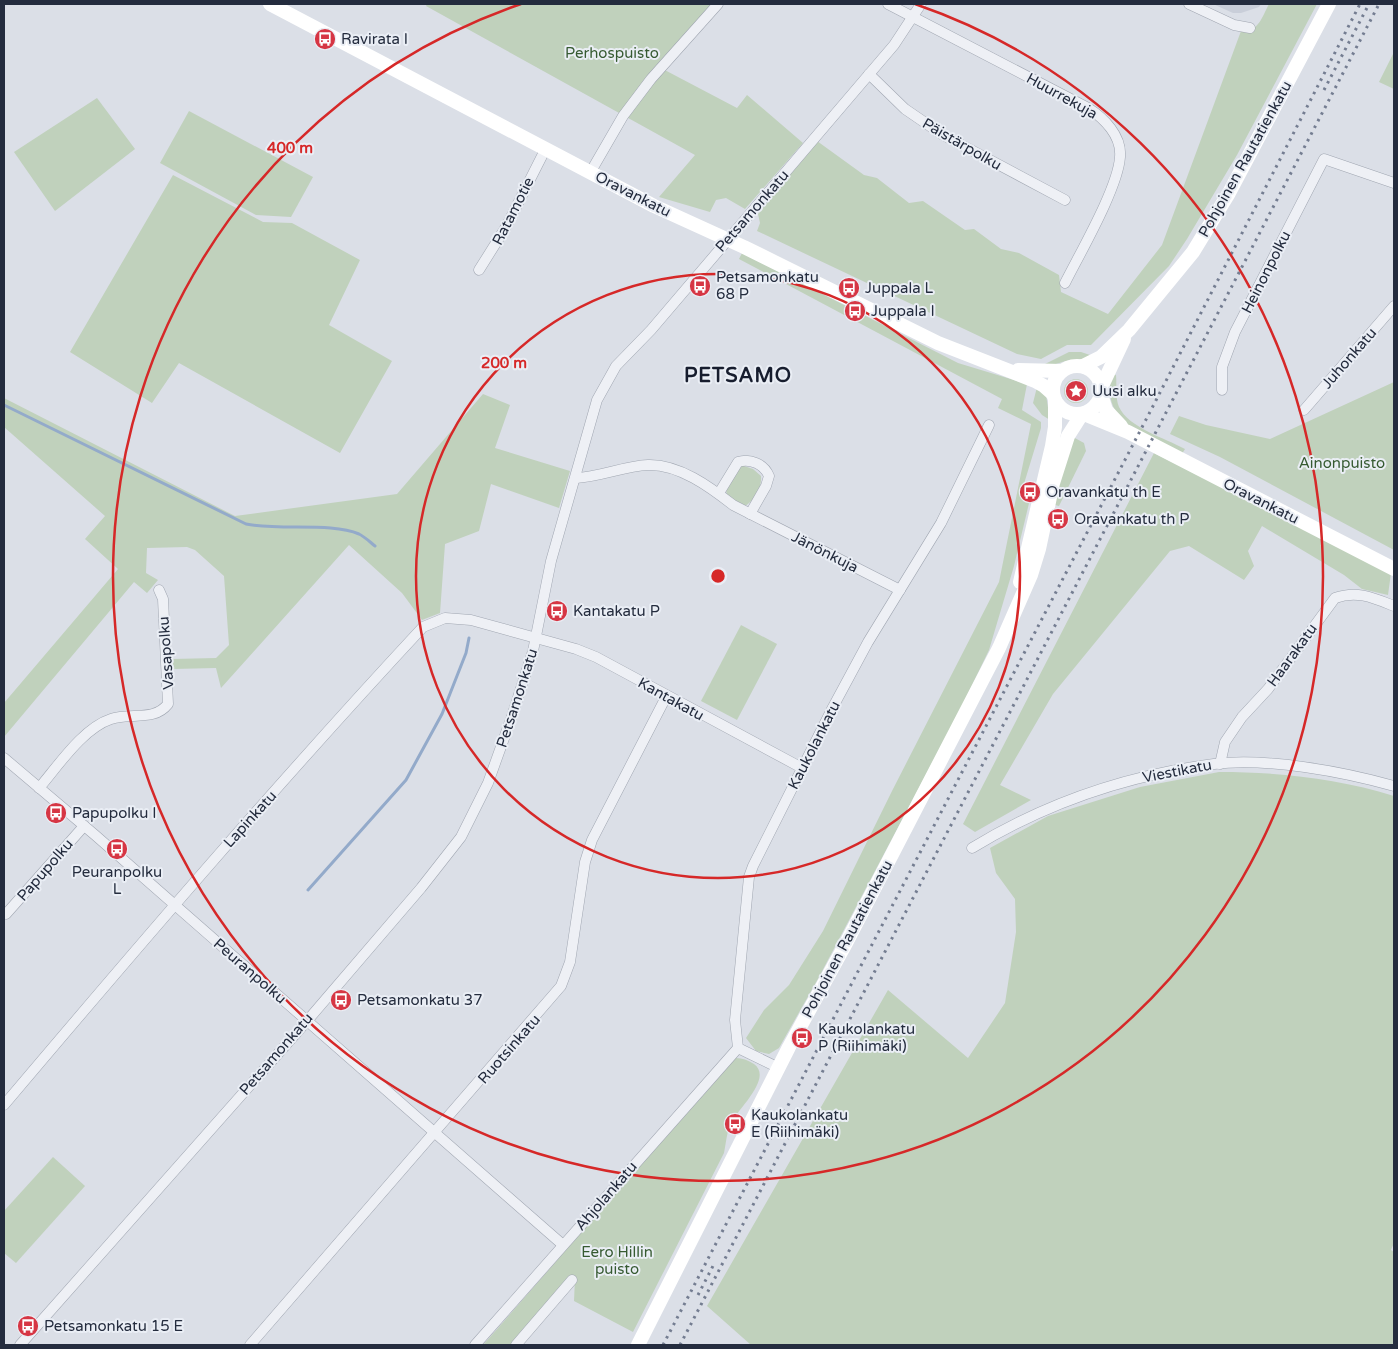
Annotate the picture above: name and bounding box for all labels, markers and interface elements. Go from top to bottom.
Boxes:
bus stop icon: Ravirata I [313,27,337,51]
place label: Ravirata I [341,30,408,48]
park label: Perhospuisto [565,44,659,62]
street label: Huurrekuja [1023,69,1101,123]
street label: Pohjoinen Rautatienkatu [1194,78,1296,240]
street label: Päistärpolku [919,114,1005,174]
text: 400 m [267,139,313,157]
street label: Petsamonkatu [711,166,793,256]
street label: Oravankatu [592,167,674,221]
street label: Ratamotie [488,174,538,248]
street label: Heinonpolku [1237,228,1295,316]
place label: Petsamonkatu 68 P [716,268,819,303]
bus stop icon: Petsamonkatu 68 P [688,274,712,298]
bus stop icon: Juppala L [837,276,861,300]
place label: Juppala L [865,279,934,297]
bus stop icon: Juppala I [843,299,867,323]
place label: Juppala I [871,302,935,320]
street label: Juhonkatu [1318,324,1380,392]
text: 200 m [481,354,527,372]
district label: PETSAMO [684,364,792,388]
place icon: Uusi alku [1064,379,1088,403]
place label: Uusi alku [1092,382,1157,400]
park label: Ainonpuisto [1299,454,1385,472]
street label: Oravankatu [1220,474,1302,528]
bus stop icon: Oravankatu th E [1018,480,1042,504]
place label: Oravankatu th E [1046,483,1161,501]
bus stop icon: Oravankatu th P [1046,507,1070,531]
place label: Oravankatu th P [1074,510,1189,528]
street label: Jänönkuja [789,528,861,576]
centre of rings [709,567,727,585]
bus stop icon: Kantakatu P [545,599,569,623]
place label: Kantakatu P [573,602,660,620]
street label: Vasapolku [154,616,178,690]
street label: Haarakatu [1263,620,1321,690]
street label: Petsamonkatu [493,646,541,750]
street label: Kantakatu [635,673,707,725]
street label: Kaukolankatu [784,698,844,792]
street label: Viestikatu [1141,755,1213,787]
street label: Lapinkatu [220,787,280,851]
bus stop icon: Papupolku I [44,801,68,825]
place label: Papupolku I [72,804,157,822]
street label: Papupolku [13,835,77,905]
bus stop icon: Peuranpolku L [105,837,129,861]
street label: Pohjoinen Rautatienkatu [798,857,896,1021]
place label: Peuranpolku L [72,863,162,898]
street label: Peuranpolku [210,935,290,1007]
bus stop icon: Petsamonkatu 37 [329,988,353,1012]
place label: Petsamonkatu 37 [357,991,483,1009]
street label: Petsamonkatu [235,1009,317,1099]
street label: Ruotsinkatu [474,1011,544,1087]
place label: Kaukolankatu P (Riihimäki) [818,1020,915,1055]
bus stop icon: Kaukolankatu P (Riihimäki) [790,1026,814,1050]
place label: Kaukolankatu E (Riihimäki) [751,1106,848,1141]
bus stop icon: Kaukolankatu E (Riihimäki) [723,1112,747,1136]
street label: Ahjolankatu [571,1158,641,1234]
park label: Eero Hillin puisto [581,1243,653,1278]
bus stop icon: Petsamonkatu 15 E [16,1314,40,1338]
place label: Petsamonkatu 15 E [44,1317,183,1335]

